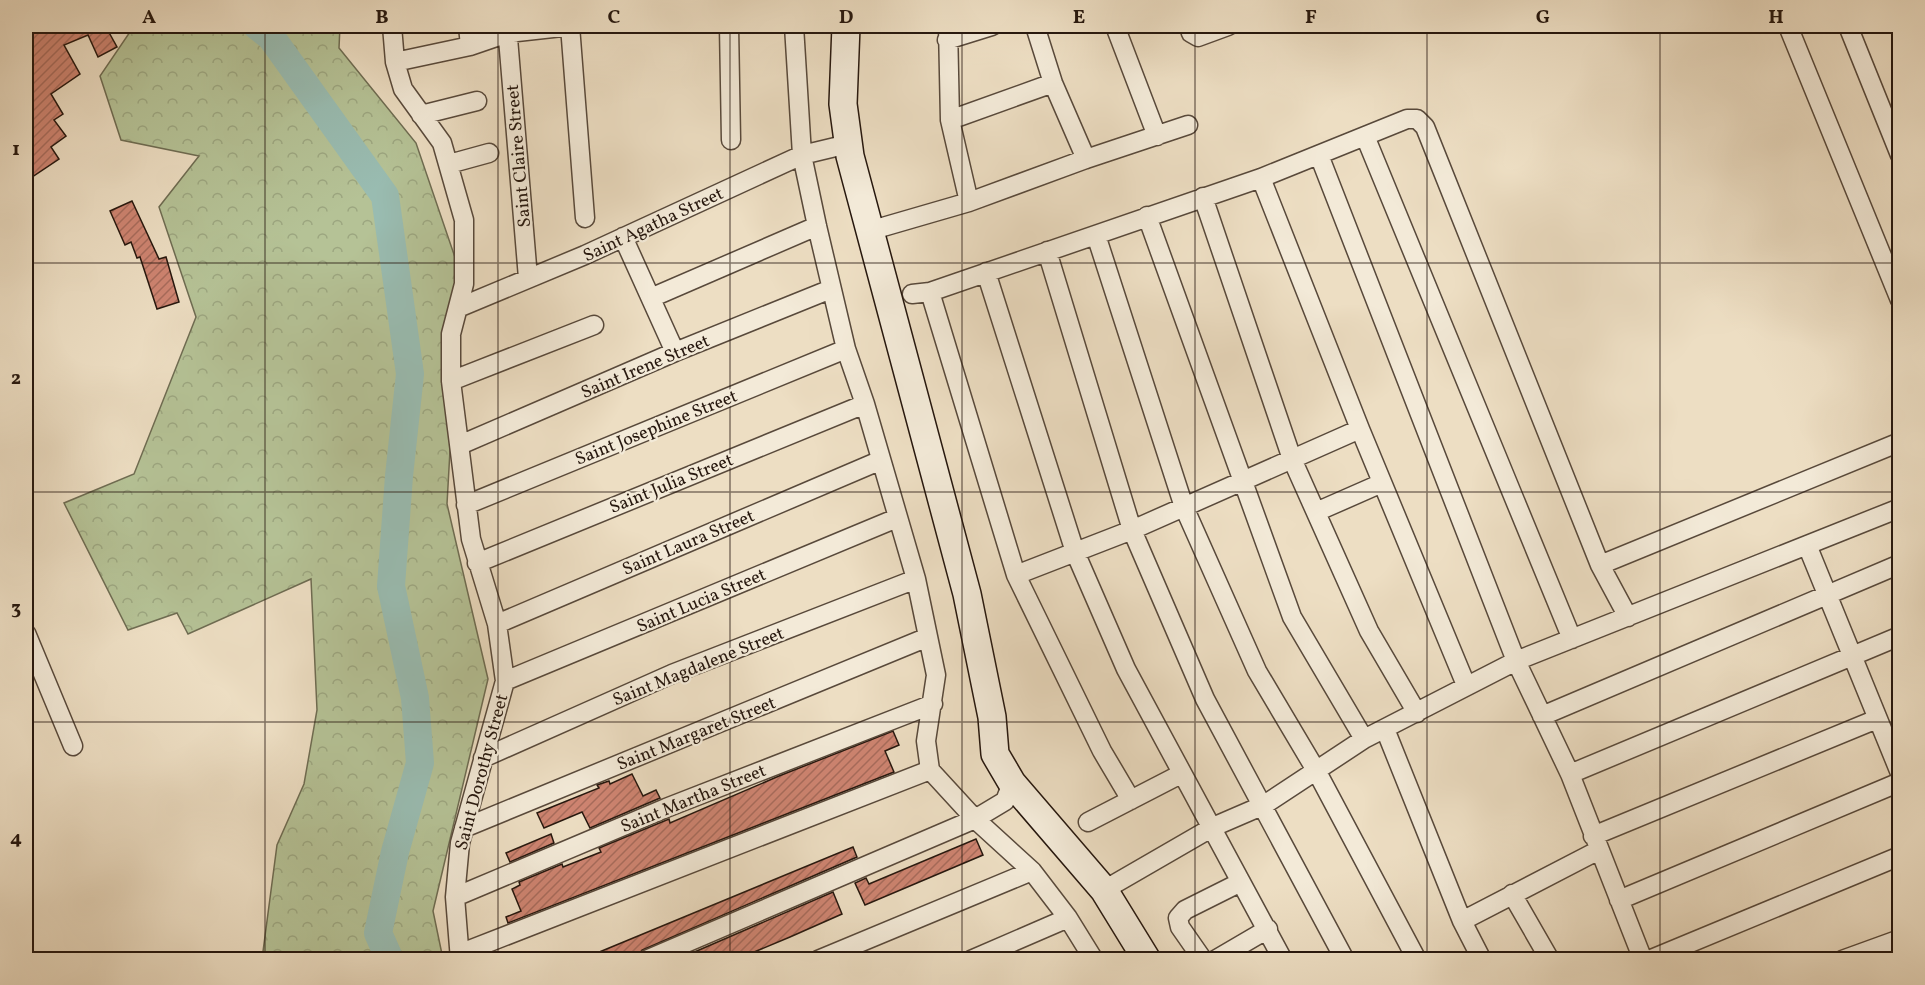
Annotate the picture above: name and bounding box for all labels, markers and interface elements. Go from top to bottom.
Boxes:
text: A [142,4,156,32]
text: B [375,4,389,32]
text: C [608,4,621,32]
text: D [839,4,853,32]
text: E [1073,4,1085,32]
text: F [1305,4,1317,32]
text: G [1536,4,1550,32]
text: H [1768,4,1784,32]
street label: Saint Claire Street [501,83,538,228]
text: 1 [12,136,20,164]
street label: Saint Agatha Street [579,182,728,269]
street label: Saint Irene Street [577,329,714,406]
text: 2 [11,365,21,393]
street label: Saint Josephine Street [572,384,741,472]
street label: Saint Julia Street [606,448,737,521]
street label: Saint Laura Street [619,504,759,583]
street label: Saint Lucia Street [633,563,770,640]
text: 3 [11,595,21,623]
street label: Saint Magdalene Street [609,622,788,713]
street label: Saint Dorothy Street [450,691,515,853]
street label: Saint Margaret Street [613,691,780,778]
street label: Saint Martha Street [617,759,770,840]
text: 4 [10,825,22,853]

